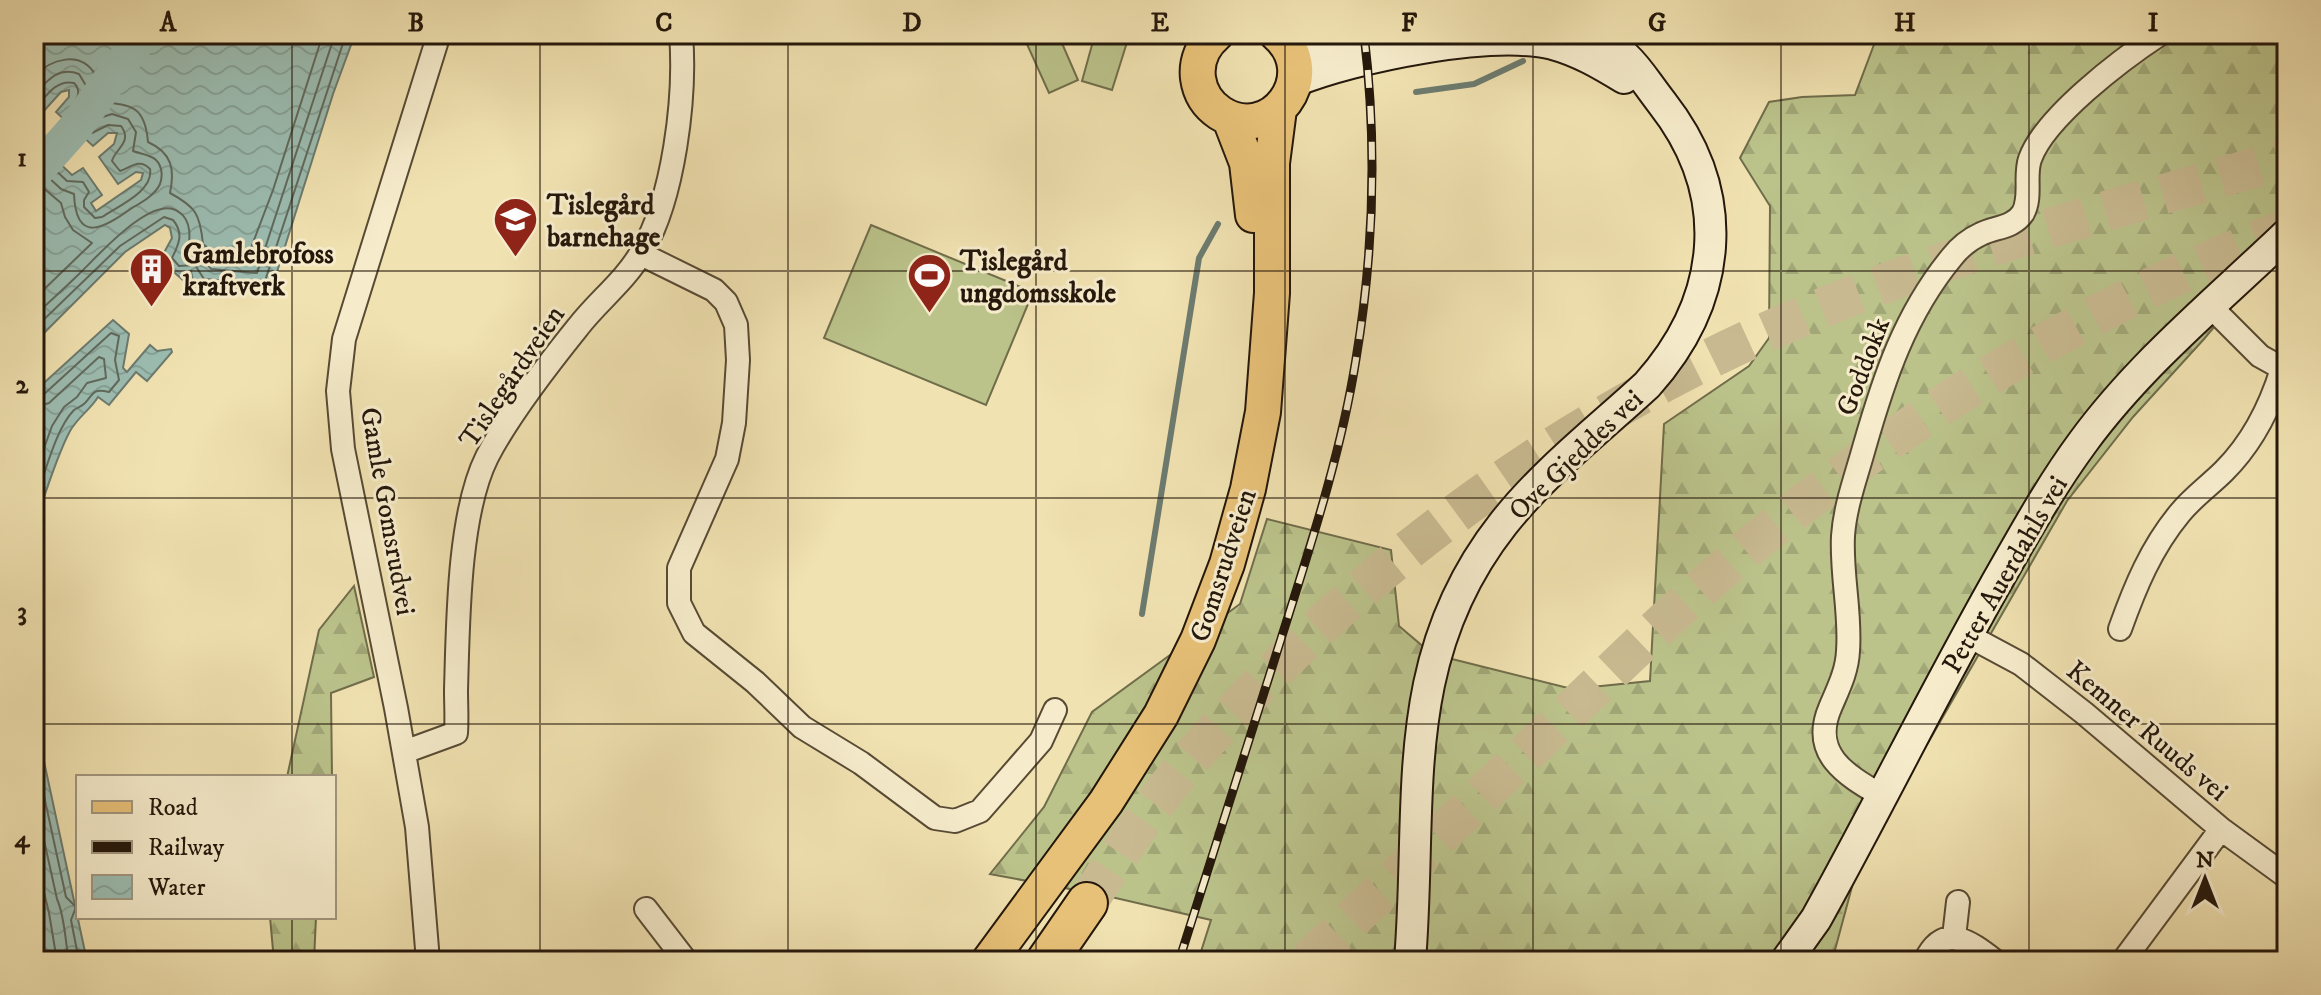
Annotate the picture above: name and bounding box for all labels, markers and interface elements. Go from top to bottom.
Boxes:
text: A [159,7,178,40]
text: B [408,7,424,40]
text: C [655,7,673,40]
text: D [902,7,922,40]
text: E [1151,7,1169,40]
text: F [1401,7,1418,40]
text: G [1648,7,1666,40]
text: H [1894,7,1916,40]
text: I [2148,7,2159,40]
text: 1 [17,142,27,175]
place label: Tislegård barnehage [546,188,661,255]
school or university icon: Tislegård barnehage [492,196,540,259]
place label: Gamlebrofoss kraftverk [182,237,334,304]
place label: Tislegård ungdomsskole [959,244,1117,311]
building icon: Gamlebrofoss kraftverk [128,245,176,308]
sports icon: Tislegård ungdomsskole [905,252,953,315]
street label: Tislegårdveien [452,299,573,455]
street label: Goddokk [1829,312,1898,421]
text: 2 [16,369,30,402]
street label: Ove Gjeddes vei [1501,382,1651,528]
street label: Gamle Gomsrudvei [352,404,423,618]
street label: Petter Auerdahls vei [1935,470,2076,680]
street label: Gomsrudveien [1182,484,1265,646]
text: 3 [17,596,27,629]
street label: Kemner Ruuds vei [2059,653,2235,809]
legend [76,775,336,919]
text: Road [148,793,198,823]
text: 4 [15,823,31,856]
text: Railway [148,833,225,863]
north arrow [2165,839,2245,919]
text: N [2196,847,2214,874]
text: Water [147,873,205,903]

